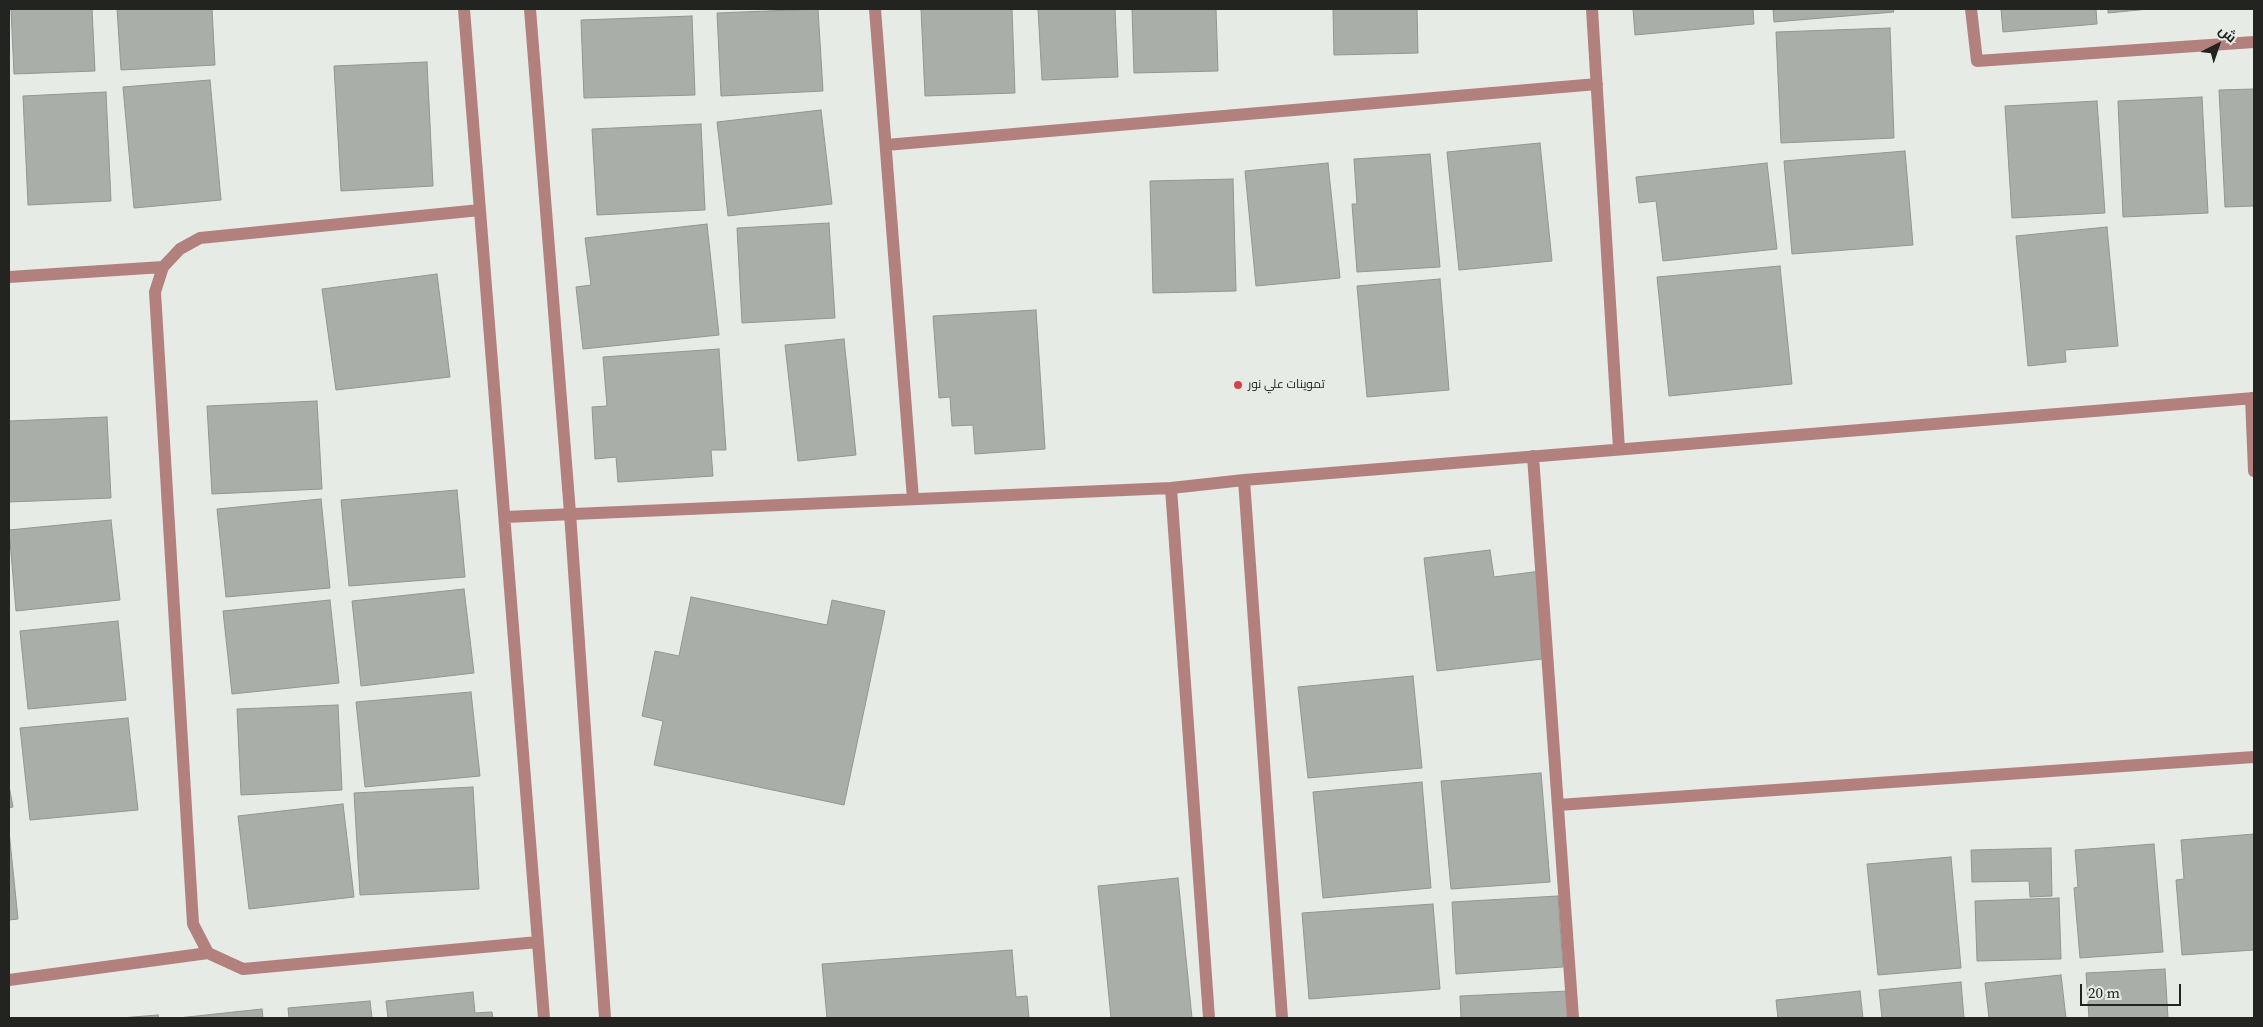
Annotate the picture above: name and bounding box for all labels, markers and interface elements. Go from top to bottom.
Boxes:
north arrow [2193,20,2243,70]
text: ش [2214,20,2241,47]
place label: تموينات علي نور [1248,378,1325,392]
marker: تموينات علي نور [1232,379,1244,391]
scale bar [2083,974,2184,1006]
text: 20 m [2088,982,2120,1003]

